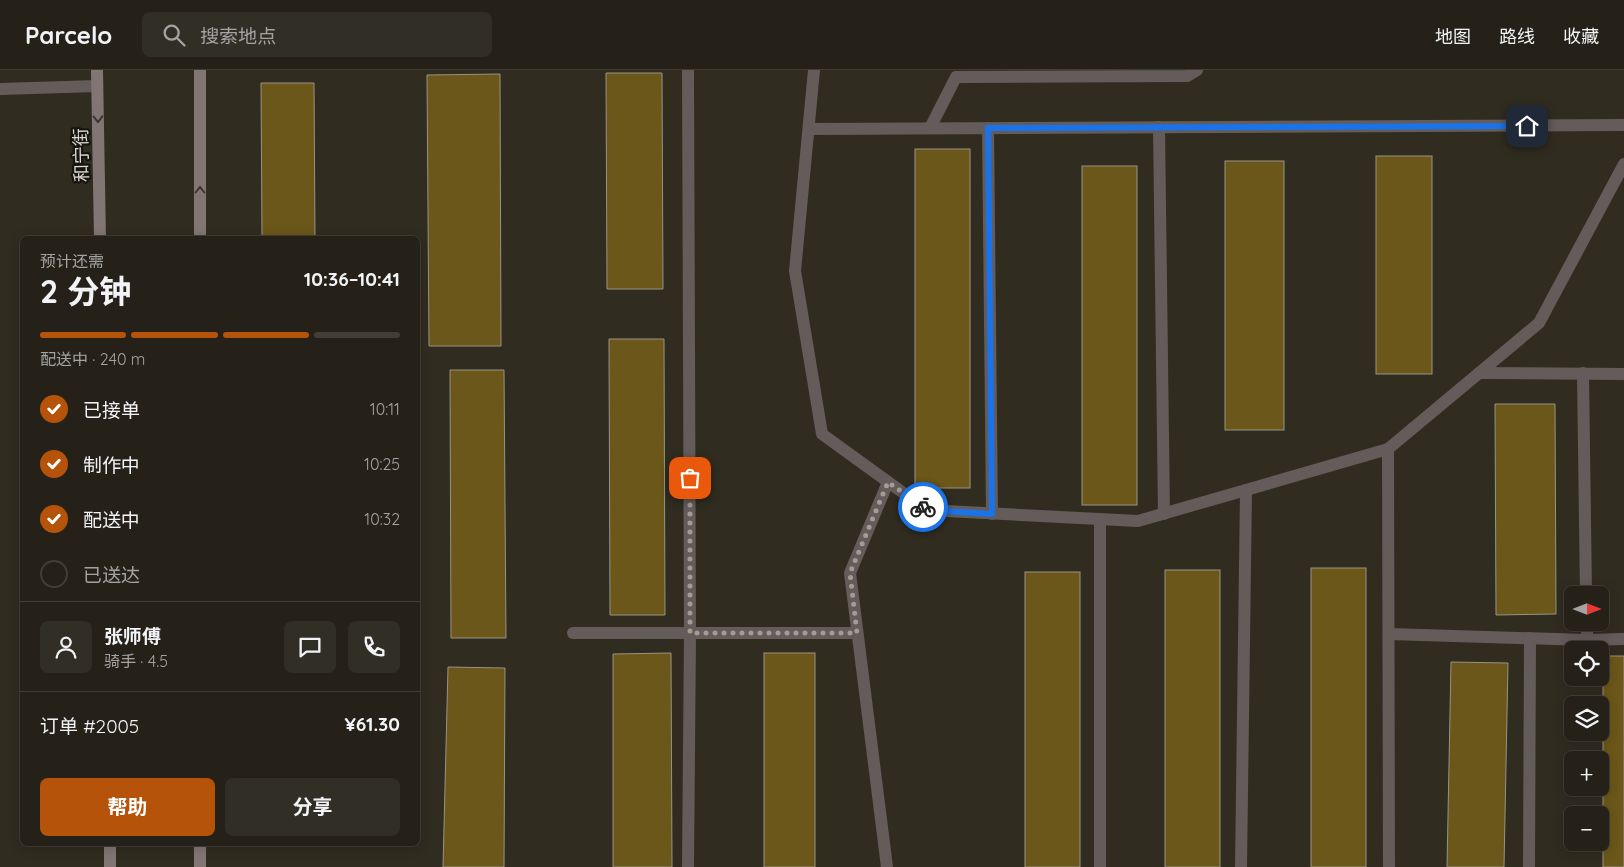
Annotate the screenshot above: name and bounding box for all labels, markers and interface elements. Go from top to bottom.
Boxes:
search box [142,12,492,57]
text: Parcelo [25,20,112,50]
icon: search [160,21,188,49]
text: 搜索地点 [200,24,276,48]
text: 地图 [1435,25,1471,48]
text: 路线 [1499,25,1535,48]
text: 收藏 [1563,25,1599,48]
pin [1506,105,1548,147]
icon: home [1513,112,1541,140]
one-way arrow [92,115,103,123]
street label: 和宁街 [69,128,93,182]
one-way arrow [195,186,205,194]
text: 预计还需 [40,251,104,271]
text: 10:36–10:41 [304,267,400,291]
text: 2 分钟 [40,271,131,311]
text: 配送中 · 240 m [40,349,145,369]
icon: check [40,395,68,423]
text: 已接单 [83,398,140,422]
text: 10:11 [370,399,400,419]
icon: check [40,450,68,478]
text: 制作中 [83,453,140,477]
text: 10:25 [364,454,400,474]
pin [669,457,711,499]
icon: bag [676,464,704,492]
courier [898,482,948,532]
icon: bike [909,493,937,521]
icon: check [40,505,68,533]
text: 配送中 [83,508,140,532]
text: 10:32 [364,509,400,529]
text: 已送达 [83,563,140,587]
north arrow [1564,586,1609,631]
map controls [1564,586,1609,851]
button: person [40,621,92,673]
button: chat [284,621,336,673]
button: phone [348,621,400,673]
text: 张师傅 [104,624,161,648]
button: locate [1564,641,1609,686]
text: 骑手 · 4.5 [104,651,168,671]
button: layers [1564,696,1609,741]
text: ¥61.30 [345,712,400,736]
text: 订单 #2005 [40,714,139,738]
button: + [1564,751,1609,796]
button: 帮助 [40,778,215,836]
button: 分享 [225,778,400,836]
button: − [1564,806,1609,851]

